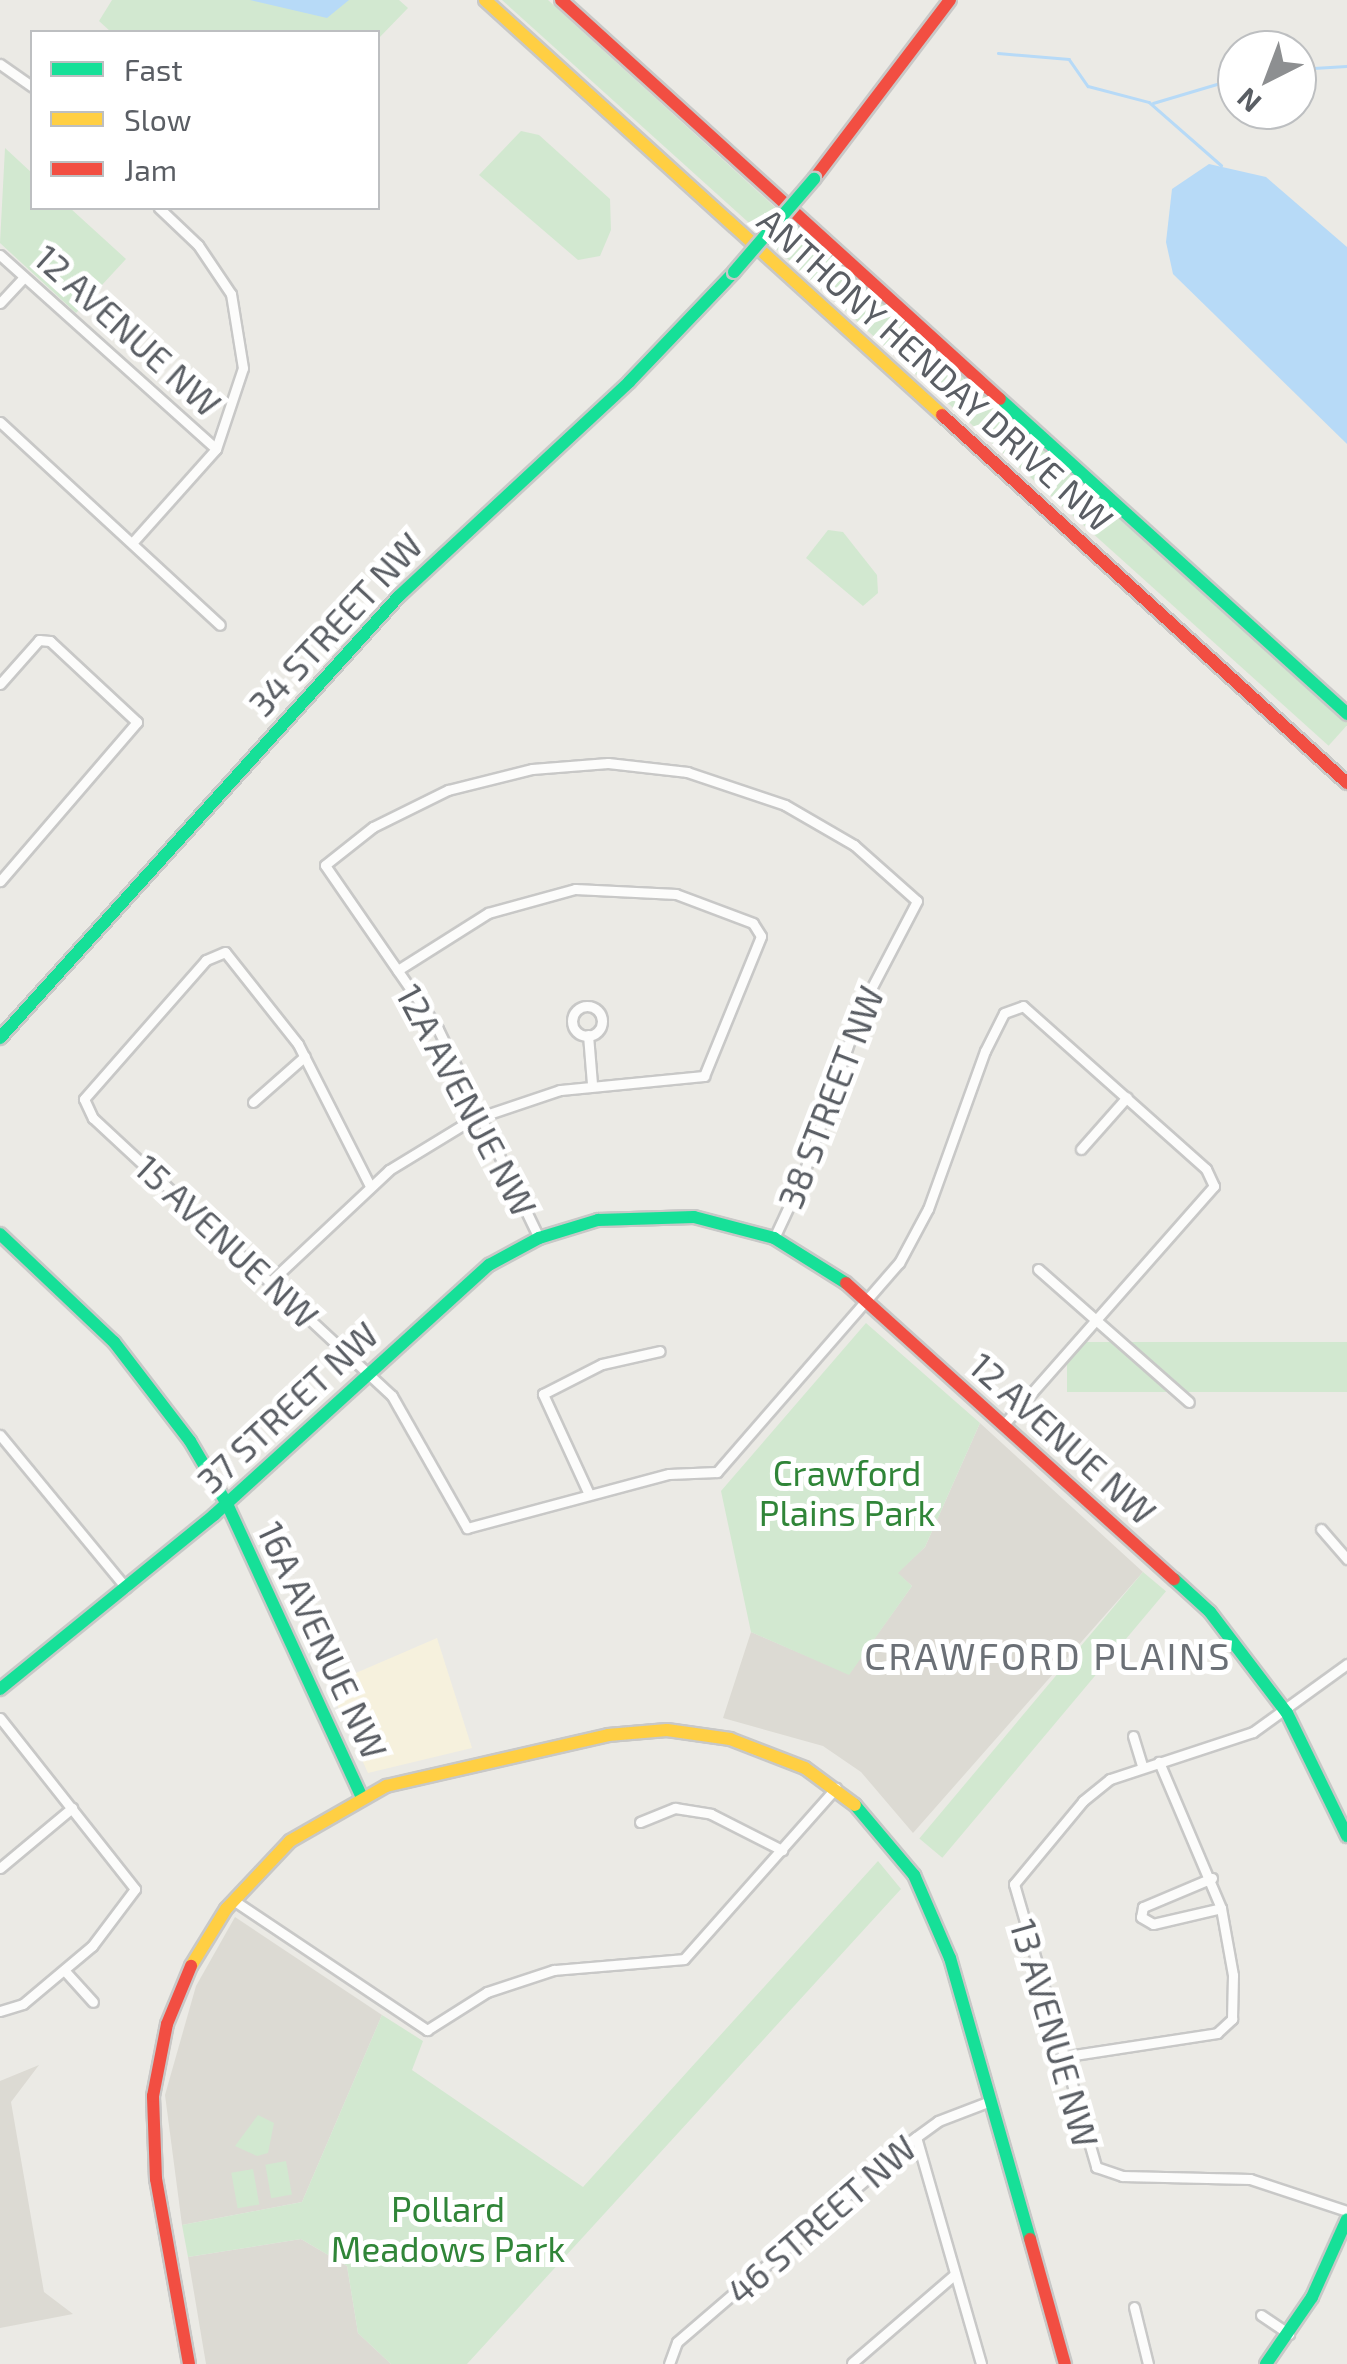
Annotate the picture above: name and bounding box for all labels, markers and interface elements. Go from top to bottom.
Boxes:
legend [30,30,380,210]
north arrow [1217,30,1317,130]
text: Fast [124,51,183,87]
text: N [1229,81,1267,120]
text: Slow [124,101,191,137]
text: Jam [124,151,177,187]
street label: ANTHONY HENDAY DRIVE NW [749,198,1123,540]
street label: 12 AVENUE NW [26,235,230,425]
street label: 34 STREET NW [239,524,431,724]
street label: 12A AVENUE NW [388,976,546,1224]
street label: 38 STREET NW [768,980,892,1214]
street label: 15 AVENUE NW [127,1145,327,1337]
street label: 37 STREET NW [188,1313,386,1501]
street label: 12 AVENUE NW [961,1343,1165,1533]
park label: Crawford Plains Park [759,1451,935,1533]
street label: 16A AVENUE NW [249,1514,397,1766]
district label: CRAWFORD PLAINS [864,1633,1232,1679]
street label: 13 AVENUE NW [1002,1914,1108,2152]
street label: 46 STREET NW [718,2126,924,2312]
park label: Pollard Meadows Park [331,2187,565,2269]

